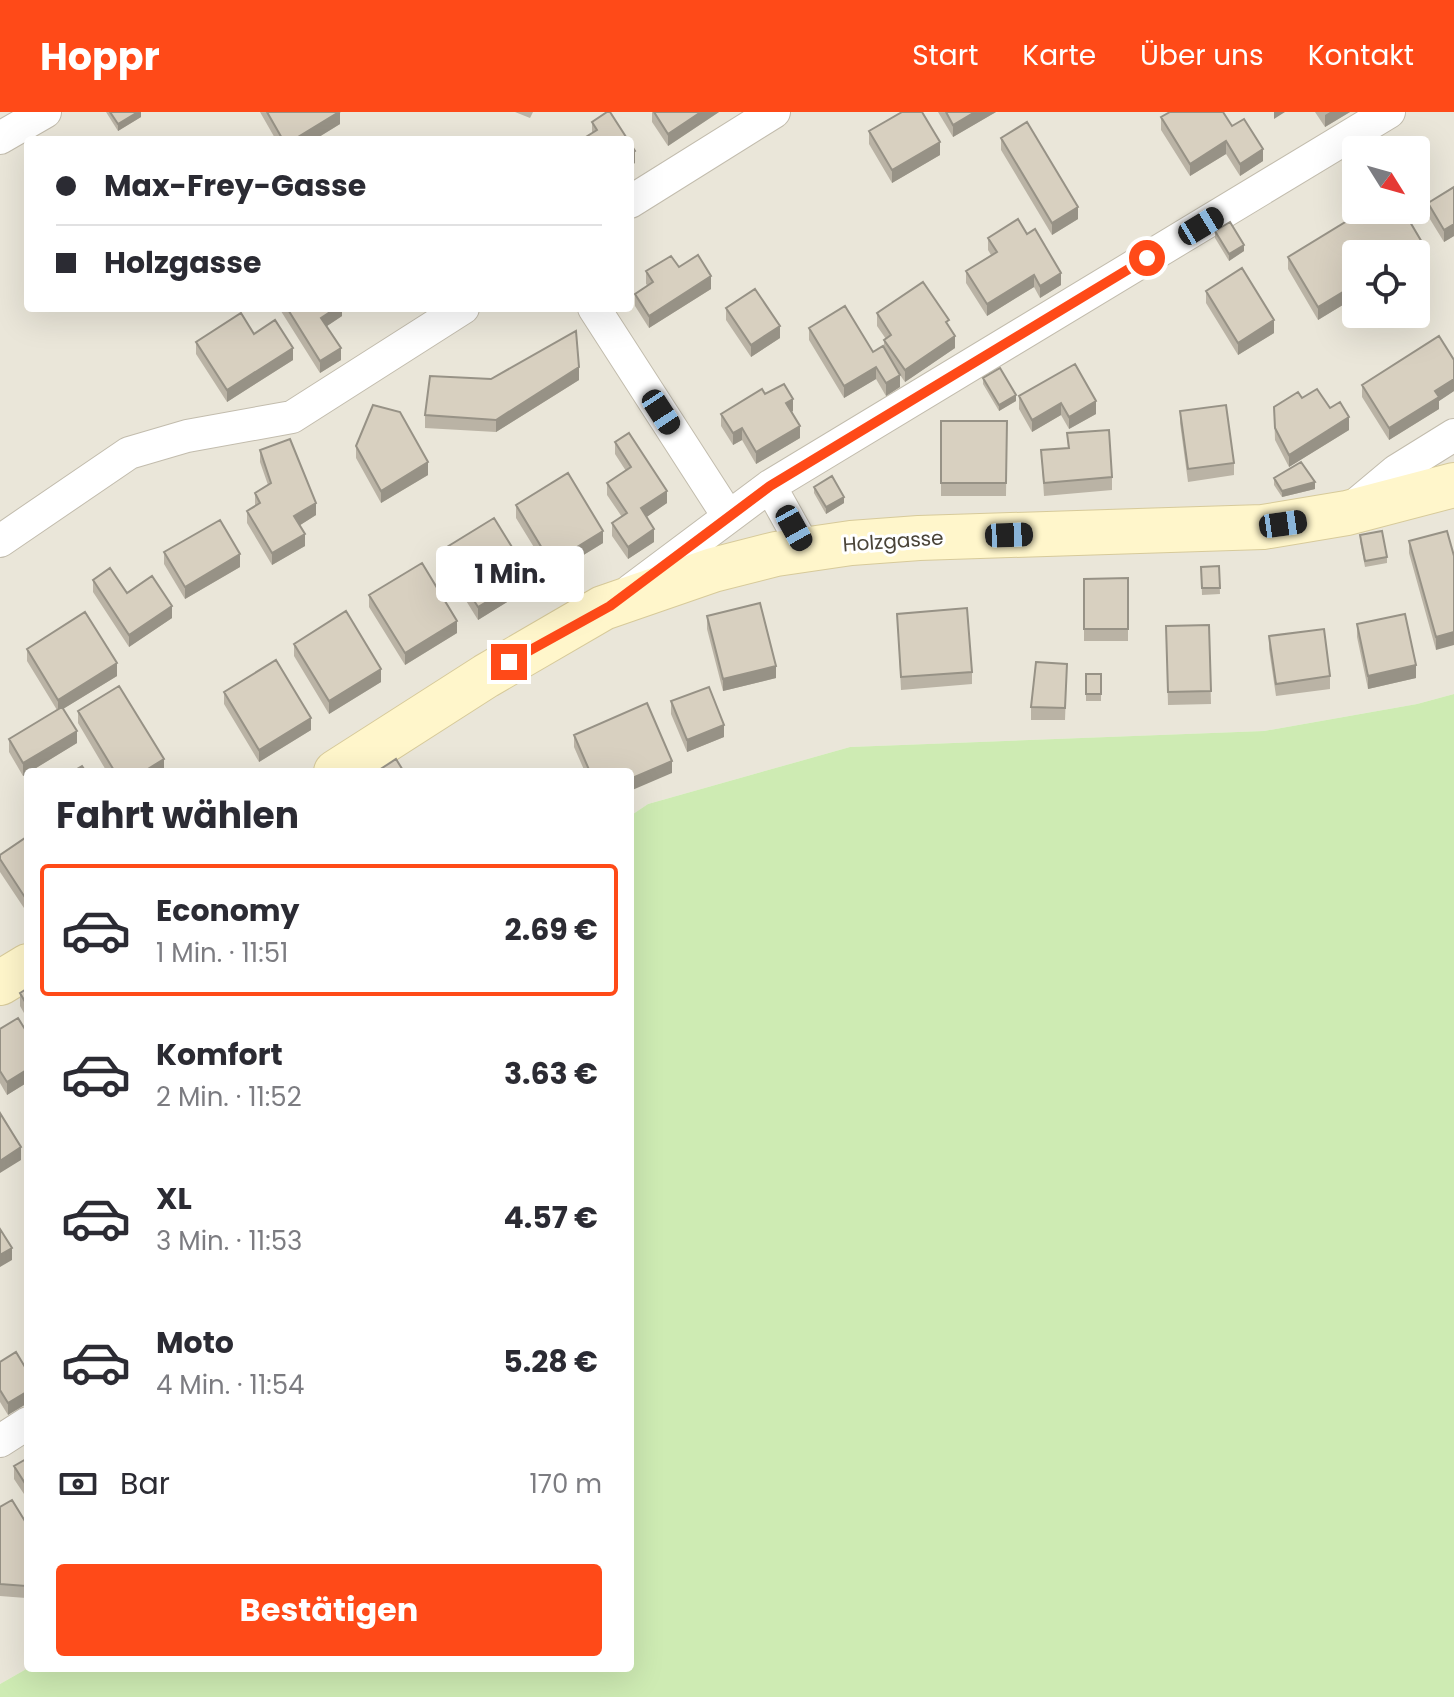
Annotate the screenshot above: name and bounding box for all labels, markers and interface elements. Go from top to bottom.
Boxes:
text: Hoppr [40,30,160,83]
text: Start [912,36,978,75]
text: Karte [1022,36,1096,75]
text: Über uns [1140,36,1264,75]
text: Kontakt [1308,36,1414,75]
north arrow [1342,136,1430,224]
map controls [1342,136,1430,328]
text: Max-Frey-Gasse [104,164,366,207]
car [1174,203,1228,249]
route start [1129,240,1165,276]
button: locate [1342,240,1430,328]
text: Holzgasse [104,241,261,284]
car [638,385,684,439]
car [772,501,816,555]
car [1258,509,1308,539]
car [985,522,1033,548]
street label: Holzgasse [842,524,944,558]
callout: 1 Min. [435,546,583,602]
text: 1 Min. [474,556,546,592]
route end [491,644,527,680]
text: Fahrt wählen [56,790,299,841]
text: Economy [156,889,300,932]
icon: car [60,894,132,966]
text: 2.69 € [505,908,598,951]
text: 1 Min. · 11:51 [156,935,288,971]
text: Komfort [156,1033,283,1076]
icon: car [60,1038,132,1110]
text: 3.63 € [504,1052,598,1095]
text: 2 Min. · 11:52 [156,1079,302,1115]
text: XL [156,1177,192,1220]
icon: car [60,1182,132,1254]
text: 4.57 € [503,1196,598,1239]
text: 3 Min. · 11:53 [156,1223,302,1259]
text: Moto [156,1321,234,1364]
icon: car [60,1326,132,1398]
text: 5.28 € [503,1340,598,1383]
text: 4 Min. · 11:54 [156,1367,304,1403]
icon: cash [56,1462,100,1506]
text: Bar [120,1462,170,1505]
text: 170 m [529,1466,602,1502]
button: Bestätigen [56,1564,602,1656]

